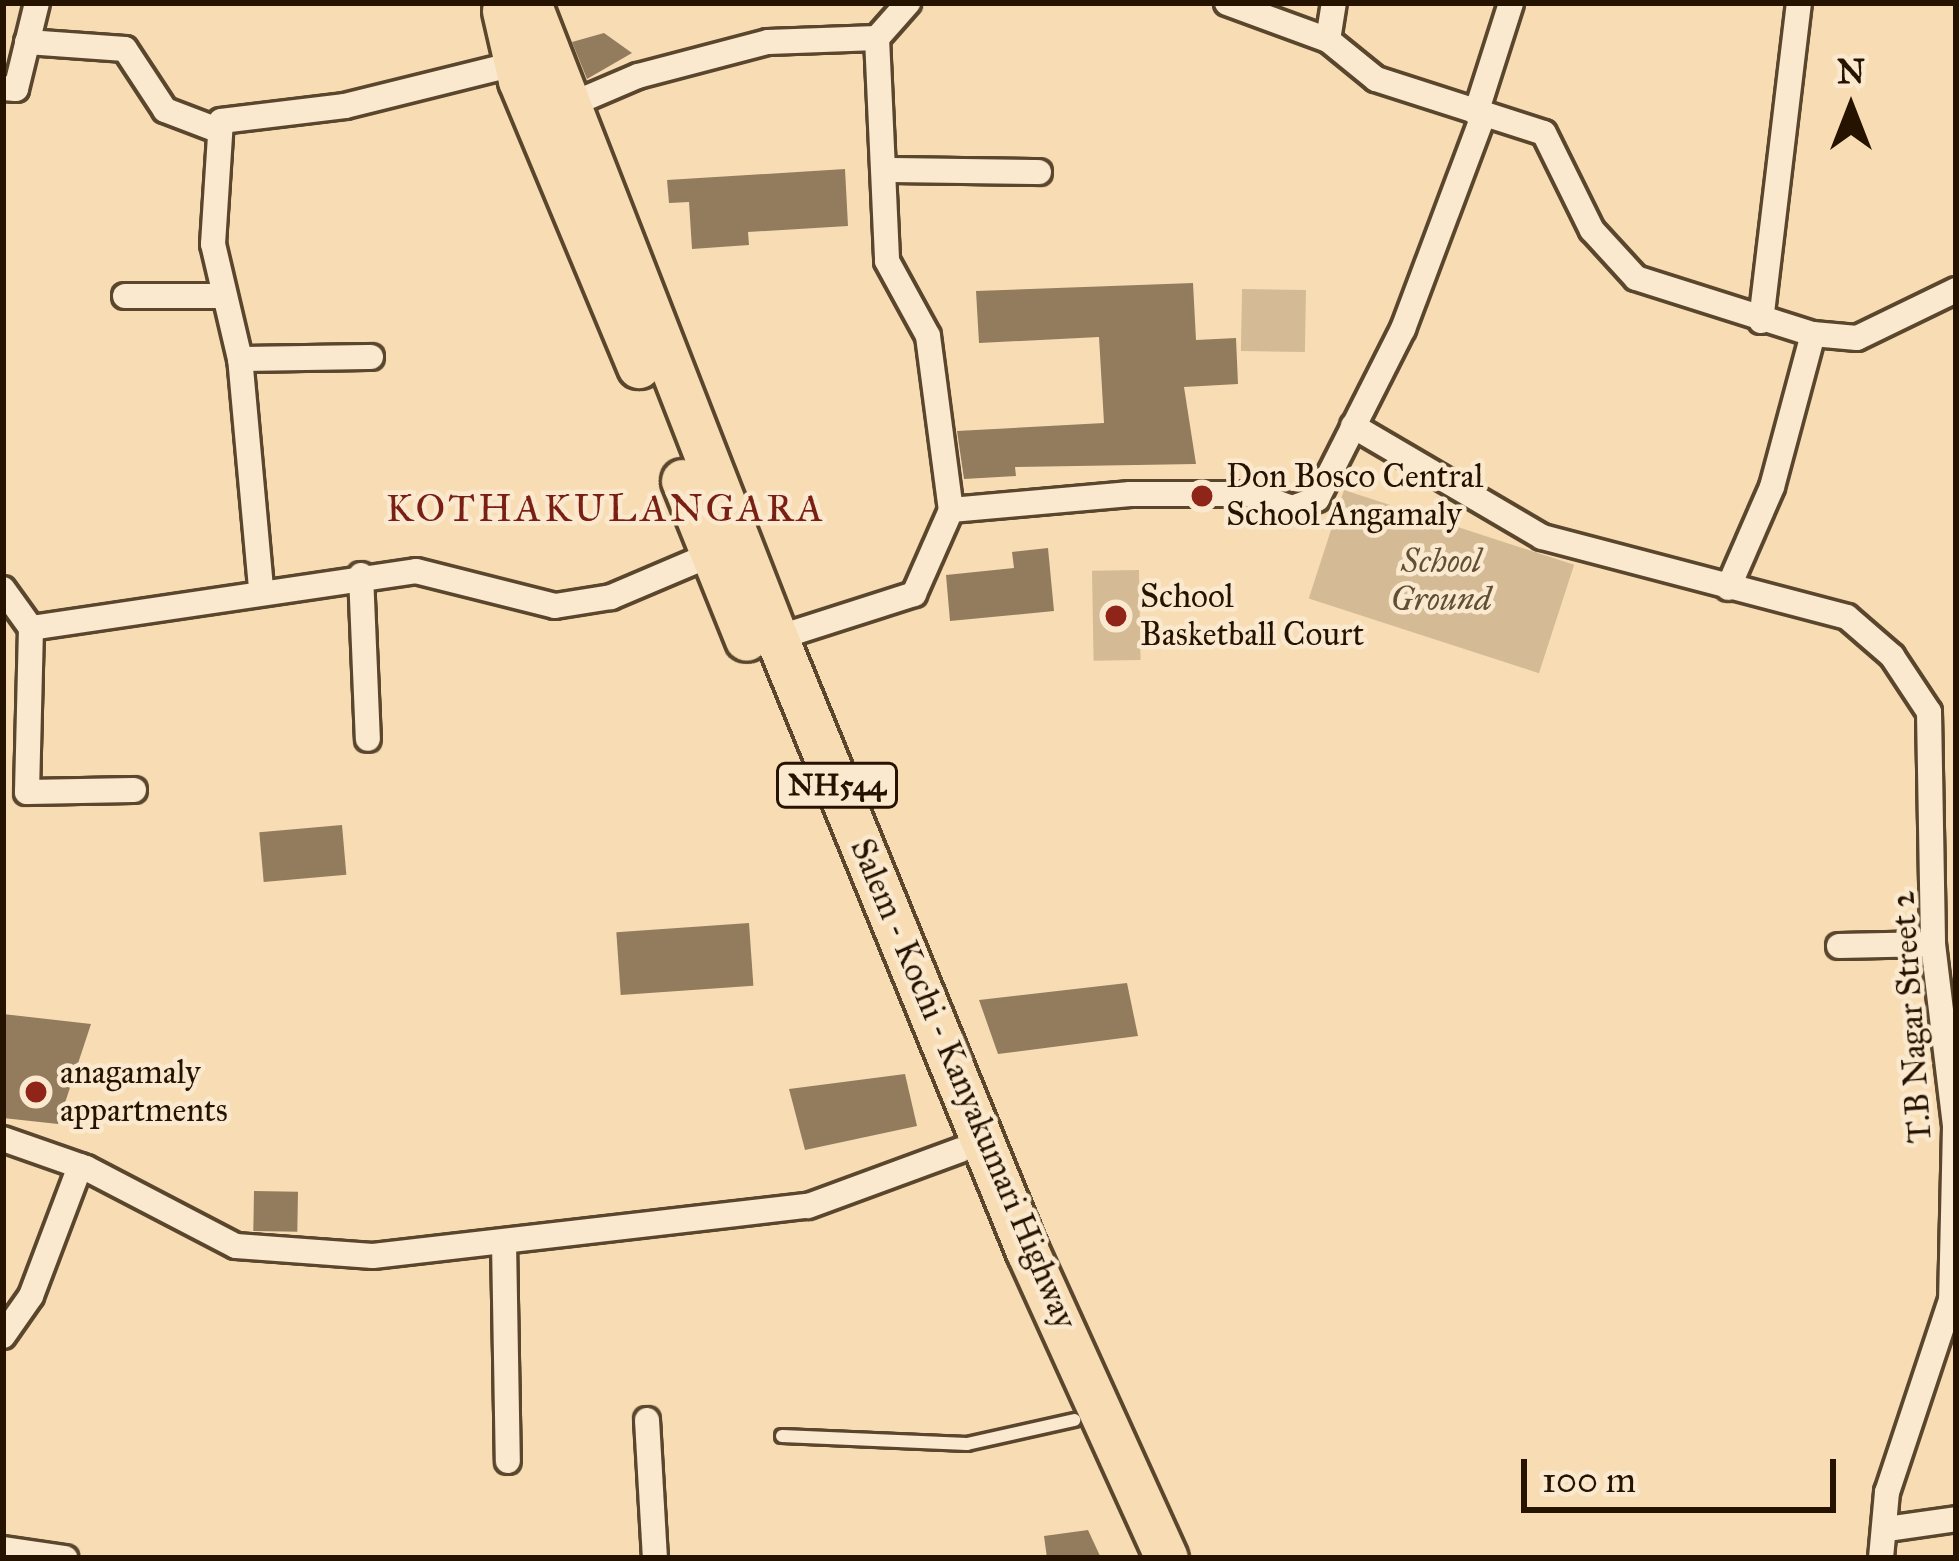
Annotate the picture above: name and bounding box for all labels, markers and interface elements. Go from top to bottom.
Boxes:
north arrow [1791,48,1911,168]
text: N [1837,52,1865,92]
place label: Don Bosco Central School Angamaly [1226,457,1483,535]
marker: Don Bosco Central School Angamaly [1189,483,1215,509]
district label: KOTHAKULANGARA [386,485,826,531]
park label: School Ground [1391,542,1491,620]
place label: School Basketball Court [1140,577,1364,655]
marker: School Basketball Court [1103,603,1129,629]
road number: NH544 [774,761,900,809]
street label: Salem - Kochi - Kanyakumari Highway [842,833,1084,1335]
street label: T.B Nagar Street 2 [1883,890,1941,1144]
place label: anagamaly appartments [60,1053,228,1131]
marker: anagamaly appartments [23,1079,49,1105]
scale bar [1527,1435,1842,1509]
text: 100 m [1542,1458,1636,1502]

